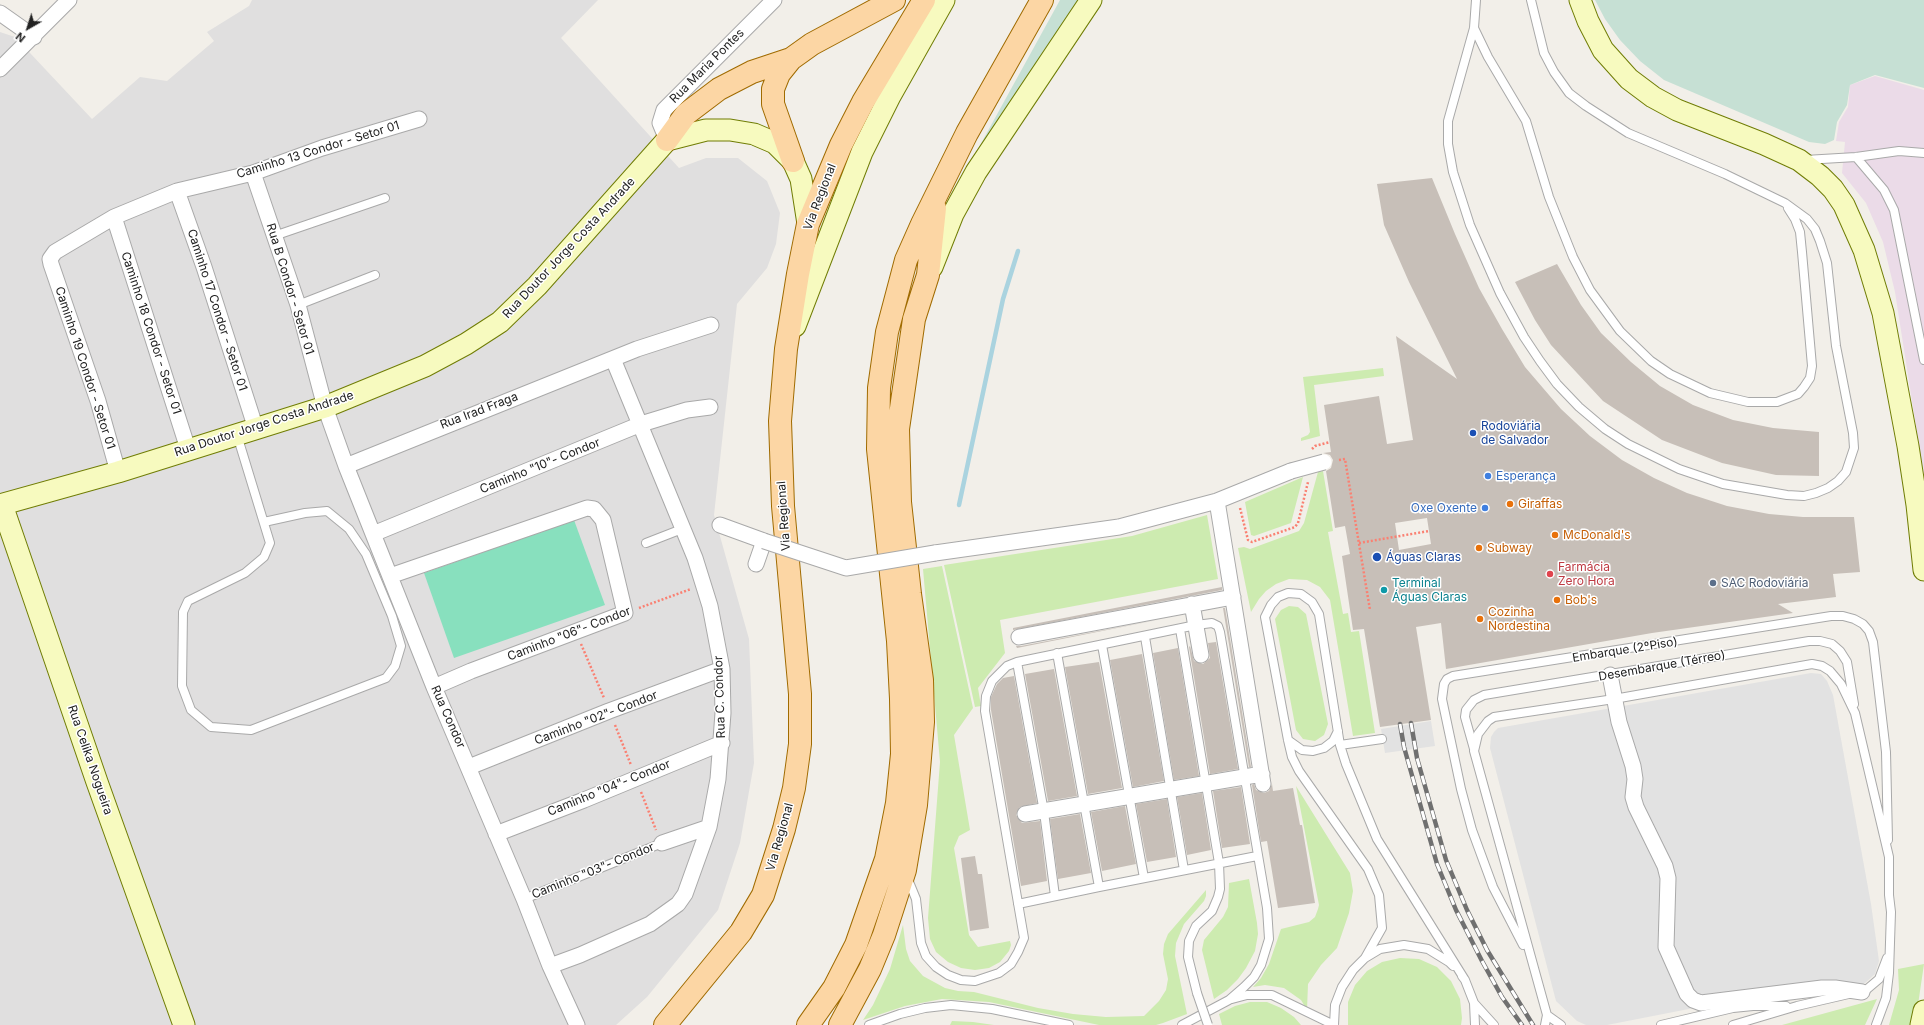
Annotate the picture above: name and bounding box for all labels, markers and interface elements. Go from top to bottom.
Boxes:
north arrow [8,8,48,48]
street label: Rua Maria Pontes [667,26,747,106]
text: N [13,29,28,45]
street label: Caminho 13 Condor - Setor 01 [235,118,401,182]
street label: Via Regional [801,162,839,232]
street label: Rua Doutor Jorge Costa Andrade [500,174,638,322]
street label: Rua B Condor - Setor 01 [263,222,317,356]
street label: Caminho 17 Condor - Setor 01 [184,227,250,393]
street label: Caminho 18 Condor - Setor 01 [118,250,184,416]
street label: Caminho 19 Condor - Setor 01 [52,285,118,451]
street label: Rua Doutor Jorge Costa Andrade [173,388,355,460]
street label: Rua Irad Fraga [438,390,520,432]
place label: Rodoviária de Salvador [1481,419,1549,447]
marker: Rodoviária de Salvador [1468,428,1478,438]
street label: Caminho "10"- Condor [478,435,602,497]
place label: Esperança [1496,469,1556,483]
marker: Esperança [1483,471,1493,481]
street label: Via Regional [774,481,794,551]
place label: Giraffas [1518,497,1562,511]
marker: Giraffas [1505,499,1515,509]
place label: Oxe Oxente [1411,501,1477,515]
marker: Oxe Oxente [1480,503,1490,513]
place label: McDonald's [1563,528,1631,542]
marker: McDonald's [1550,530,1560,540]
place label: Subway [1487,541,1532,555]
marker: Subway [1474,543,1484,553]
place label: Águas Claras [1386,550,1461,564]
marker: Águas Claras [1371,551,1383,563]
place label: Farmácia Zero Hora [1558,560,1615,588]
marker: Farmácia Zero Hora [1545,569,1555,579]
place label: Terminal Águas Claras [1392,576,1467,604]
place label: SAC Rodoviária [1721,576,1808,590]
marker: SAC Rodoviária [1708,578,1718,588]
marker: Terminal Águas Claras [1379,585,1389,595]
place label: Bob's [1565,593,1597,607]
marker: Bob's [1552,595,1562,605]
street label: Caminho "06"- Condor [505,604,633,664]
place label: Cozinha Nordestina [1488,605,1550,633]
marker: Cozinha Nordestina [1475,614,1485,624]
street label: Embarque (2ºPiso) [1571,635,1679,665]
street label: Desembarque (Térreo) [1597,648,1727,684]
street label: Rua C. Condor [711,655,729,739]
street label: Rua Condor [428,683,468,751]
street label: Caminho "02"- Condor [532,688,660,748]
street label: Rua Celika Nogueira [64,703,116,817]
street label: Caminho "04"- Condor [545,757,673,819]
street label: Via Regional [763,801,797,873]
street label: Caminho "03"- Condor [530,840,656,902]

